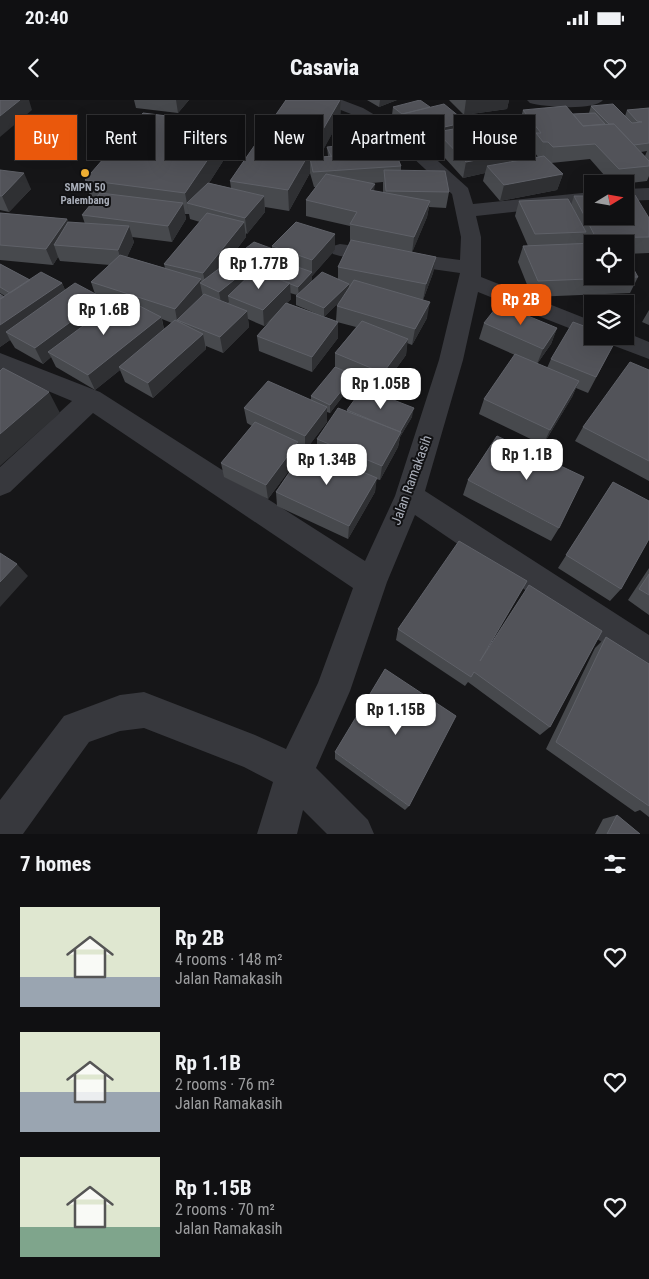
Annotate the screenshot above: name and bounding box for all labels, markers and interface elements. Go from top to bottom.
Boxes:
text: 20:40 [25,6,69,29]
icon: back [20,54,48,82]
icon: heart [601,54,629,82]
text: Casavia [290,55,359,80]
chip: Buy [15,115,77,160]
chip: Rent [87,115,155,160]
chip: Filters [165,115,245,160]
chip: New [255,115,323,160]
chip: Apartment [333,115,444,160]
chip: House [454,115,535,160]
marker: SMPN 50 Palembang [79,167,91,179]
north arrow [584,175,634,225]
map controls [584,175,634,345]
place label: SMPN 50 Palembang [60,181,110,207]
button: locate [584,235,634,285]
pin: Rp 1.77B [207,248,311,290]
text: Rp 1.77B [230,254,288,273]
pin: Rp 2B [486,284,556,326]
text: Rp 2B [502,290,540,309]
pin: Rp 1.6B [58,294,150,336]
button: layers [584,295,634,345]
text: Rp 1.6B [79,300,129,319]
pin: Rp 1.05B [329,368,433,410]
text: Rp 1.05B [352,374,410,393]
street label: Jalan Ramakasih [387,433,435,527]
pin: Rp 1.1B [481,438,573,481]
pin: Rp 1.34B [275,444,379,486]
text: Rp 1.1B [502,445,552,464]
text: Rp 1.34B [298,450,356,469]
pin: Rp 1.15B [344,694,448,736]
text: Rp 1.15B [367,700,425,719]
icon: filters [601,850,629,878]
text: 7 homes [20,852,91,876]
text: Rp 2B [175,926,224,950]
icon: home [60,927,120,987]
icon: heart [601,943,629,971]
text: 4 rooms · 148 m² [175,950,283,969]
text: Jalan Ramakasih [175,969,283,988]
text: Rp 1.1B [175,1051,241,1075]
icon: home [60,1052,120,1112]
icon: heart [601,1068,629,1096]
text: 2 rooms · 76 m² [175,1075,275,1094]
text: Jalan Ramakasih [175,1094,283,1113]
text: Rp 1.15B [175,1176,252,1200]
icon: home [60,1177,120,1237]
icon: heart [601,1193,629,1221]
text: 2 rooms · 70 m² [175,1200,275,1219]
text: Jalan Ramakasih [175,1219,283,1238]

